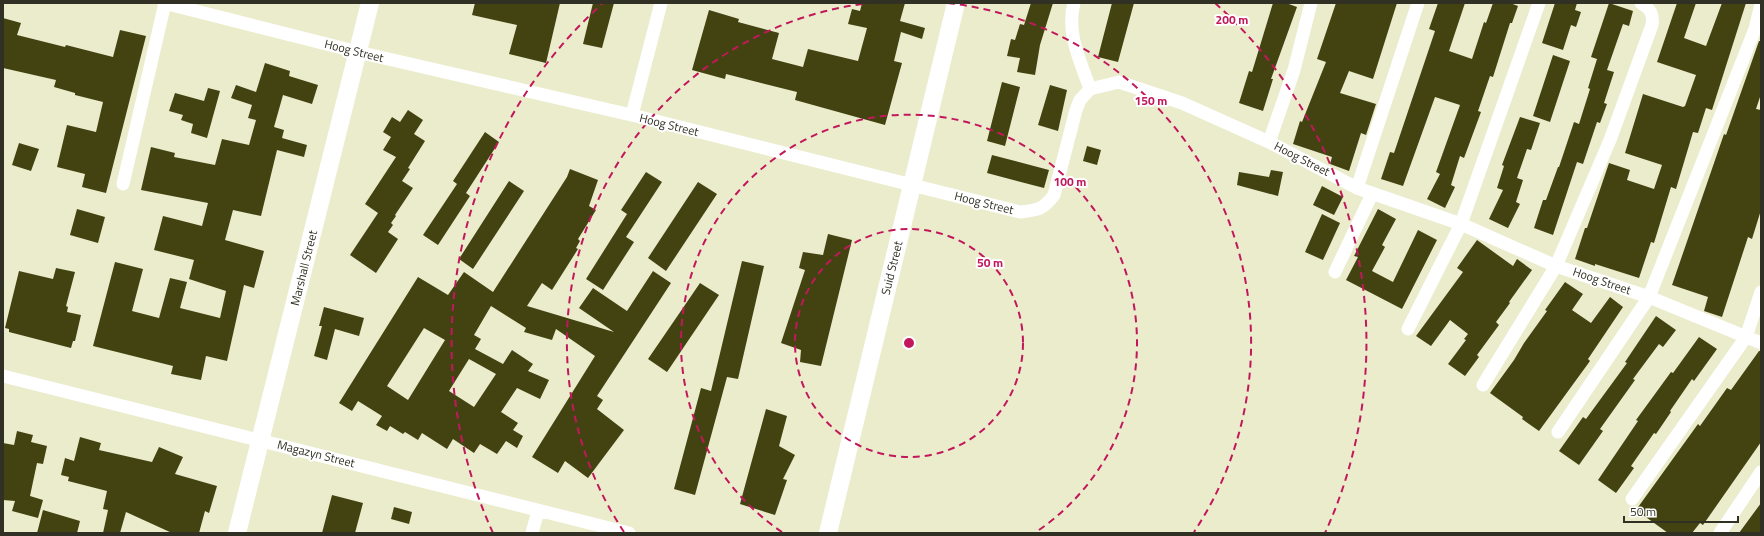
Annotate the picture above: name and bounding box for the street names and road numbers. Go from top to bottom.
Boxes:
street label: Hoog Street [322,34,387,67]
street label: Hoog Street [637,108,702,141]
street label: Hoog Street [1271,136,1334,181]
street label: Hoog Street [952,186,1017,219]
street label: Marshall Street [285,227,322,308]
street label: Suid Street [876,238,908,297]
street label: Hoog Street [1570,262,1635,300]
street label: Magazyn Street [275,435,358,473]

